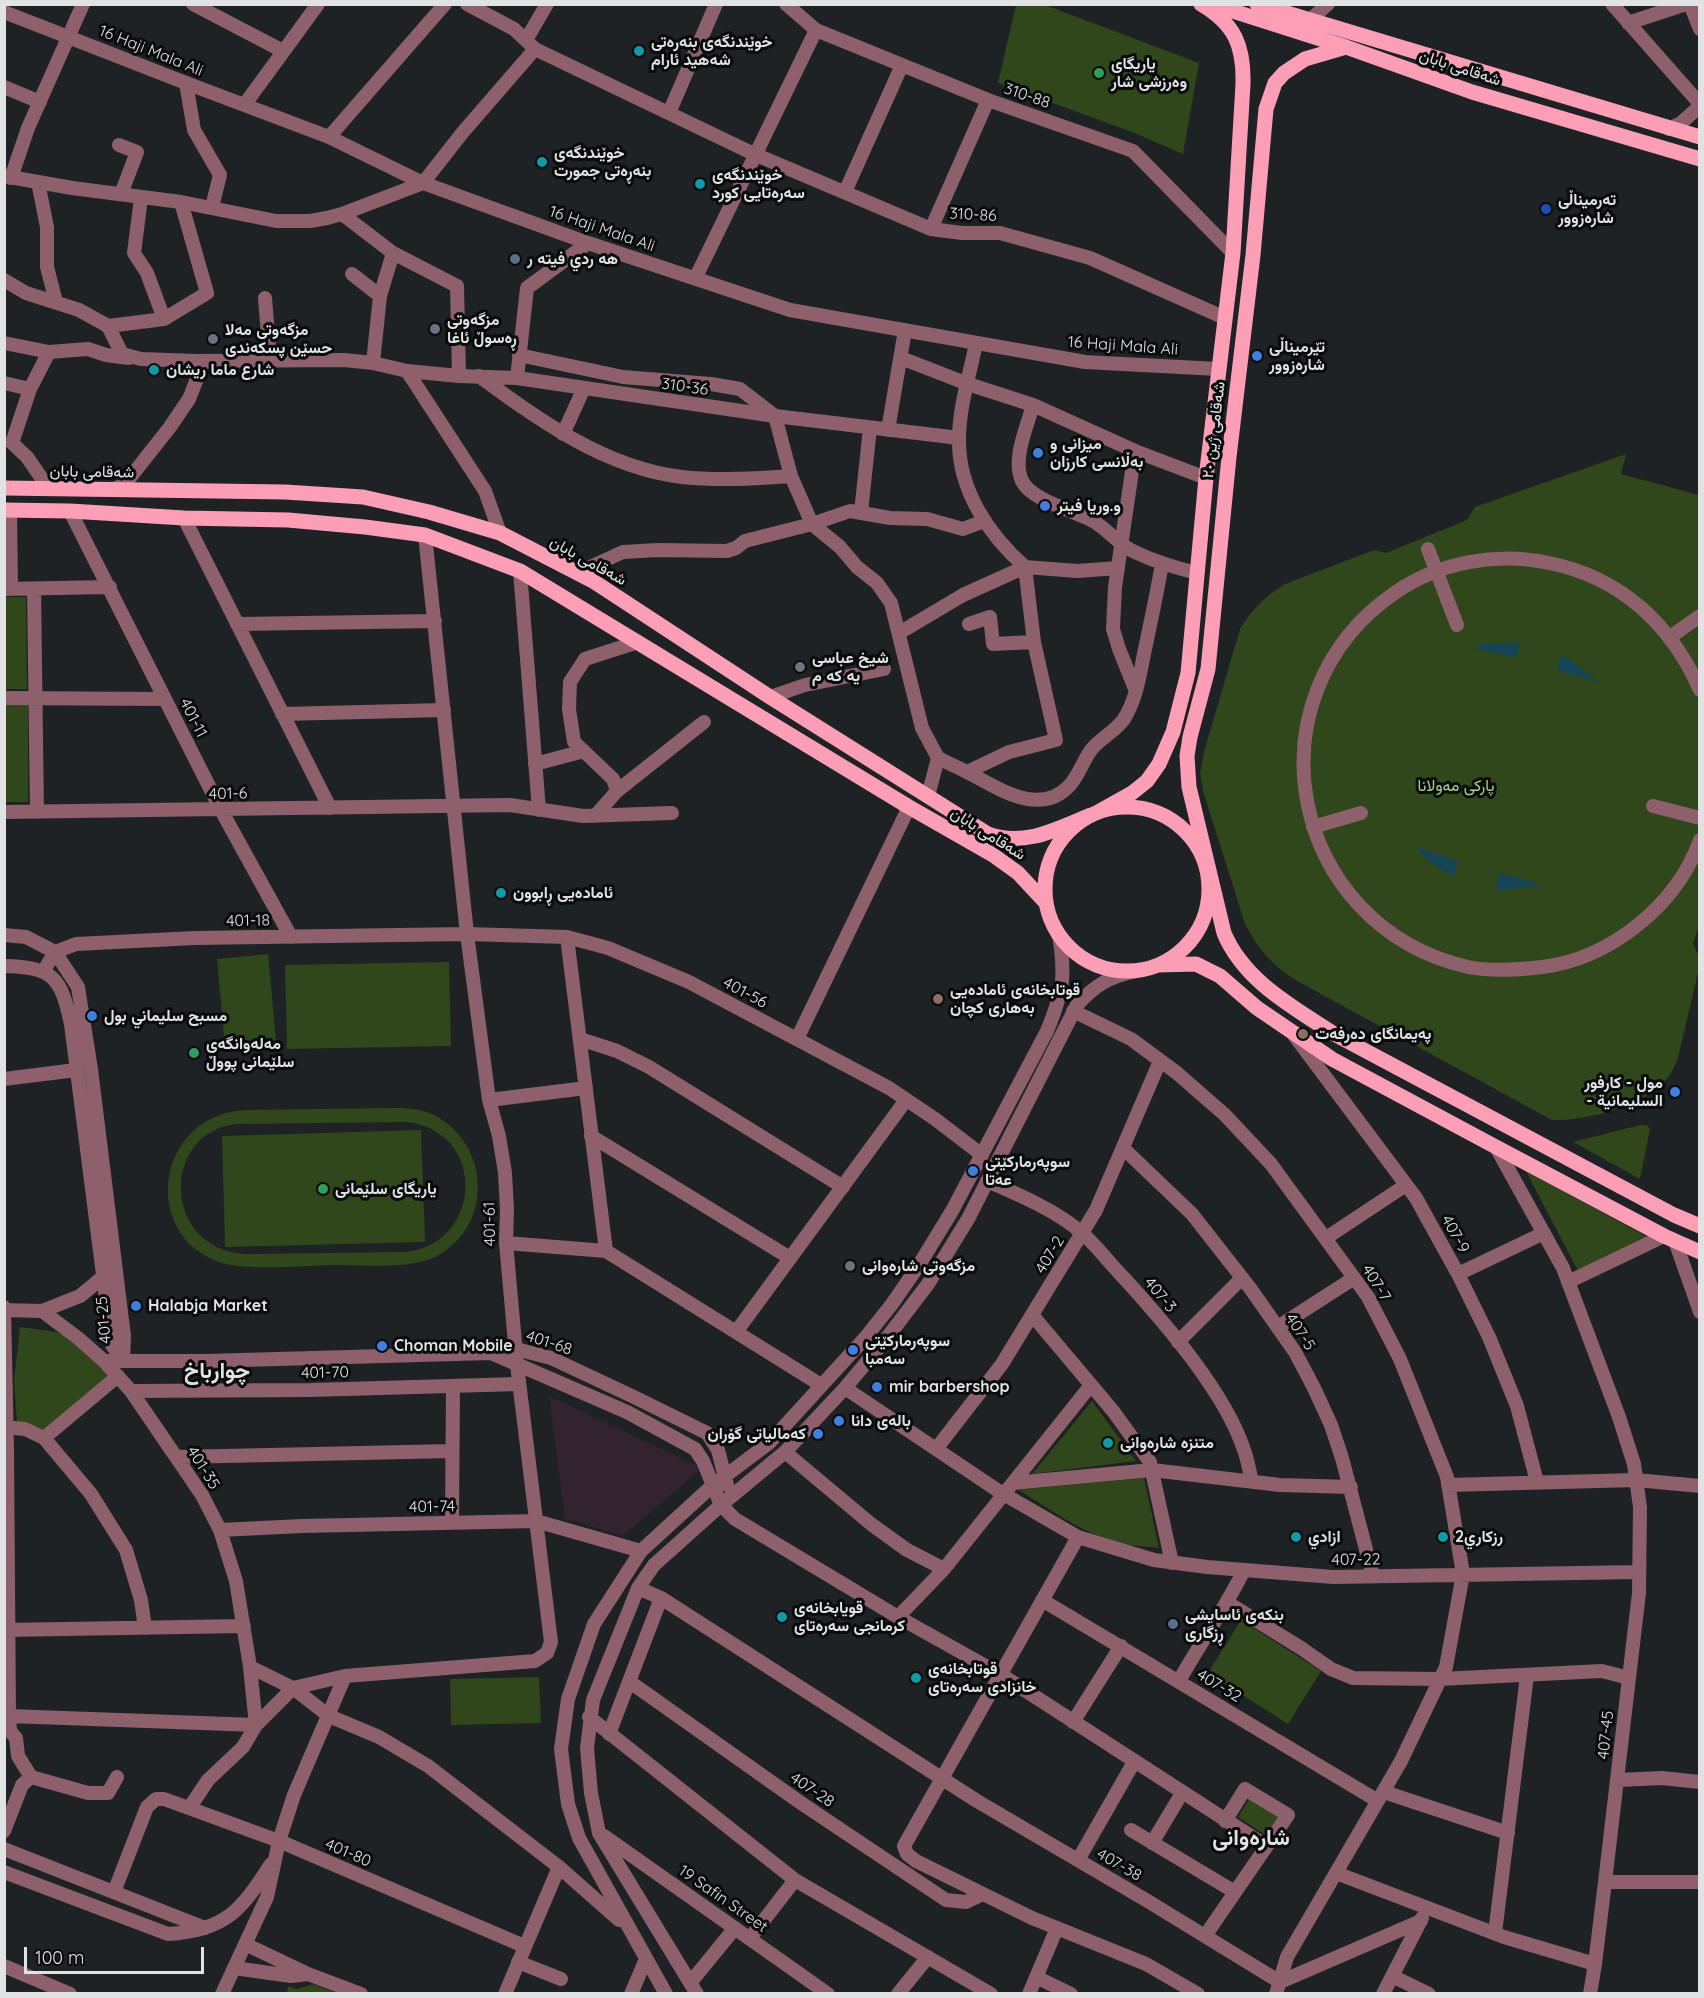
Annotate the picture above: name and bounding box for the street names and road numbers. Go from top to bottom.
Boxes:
street label: 16 Haji Mala Ali [96,21,206,81]
street label: شەقامی بابان [1417,46,1503,90]
street label: 310-88 [1001,79,1053,113]
street label: 16 Haji Mala Ali [547,202,657,256]
street label: 310-86 [949,204,997,226]
street label: 16 Haji Mala Ali [1067,333,1179,359]
street label: 310-36 [660,374,710,400]
street label: شەقامی ژین ٢٠ [1199,381,1229,479]
street label: شەقامی بابان [50,462,134,482]
street label: شەقامی بابان [546,532,630,590]
street label: 401-11 [175,695,211,741]
street label: 401-6 [208,784,248,804]
street label: شەقامی بابان [947,803,1029,865]
street label: 401-18 [226,911,270,931]
street label: 401-56 [720,973,770,1013]
street label: 401-61 [480,1202,500,1246]
street label: 407-9 [1437,1212,1473,1256]
street label: 407-2 [1031,1233,1069,1277]
street label: 407-7 [1357,1261,1395,1305]
street label: 407-3 [1140,1274,1180,1316]
street label: 401-25 [92,1295,116,1345]
street label: 407-5 [1281,1310,1319,1354]
street label: 401-68 [524,1327,574,1359]
street label: 401-70 [301,1363,349,1383]
street label: 401-35 [182,1443,224,1493]
street label: 401-74 [409,1497,455,1517]
street label: 407-22 [1331,1550,1381,1570]
street label: 407-32 [1193,1665,1245,1707]
street label: 407-45 [1594,1710,1618,1760]
street label: 407-28 [786,1768,838,1812]
street label: 401-80 [322,1835,374,1871]
street label: 407-38 [1093,1845,1145,1885]
street label: 19 Safin Street [675,1861,771,1937]

